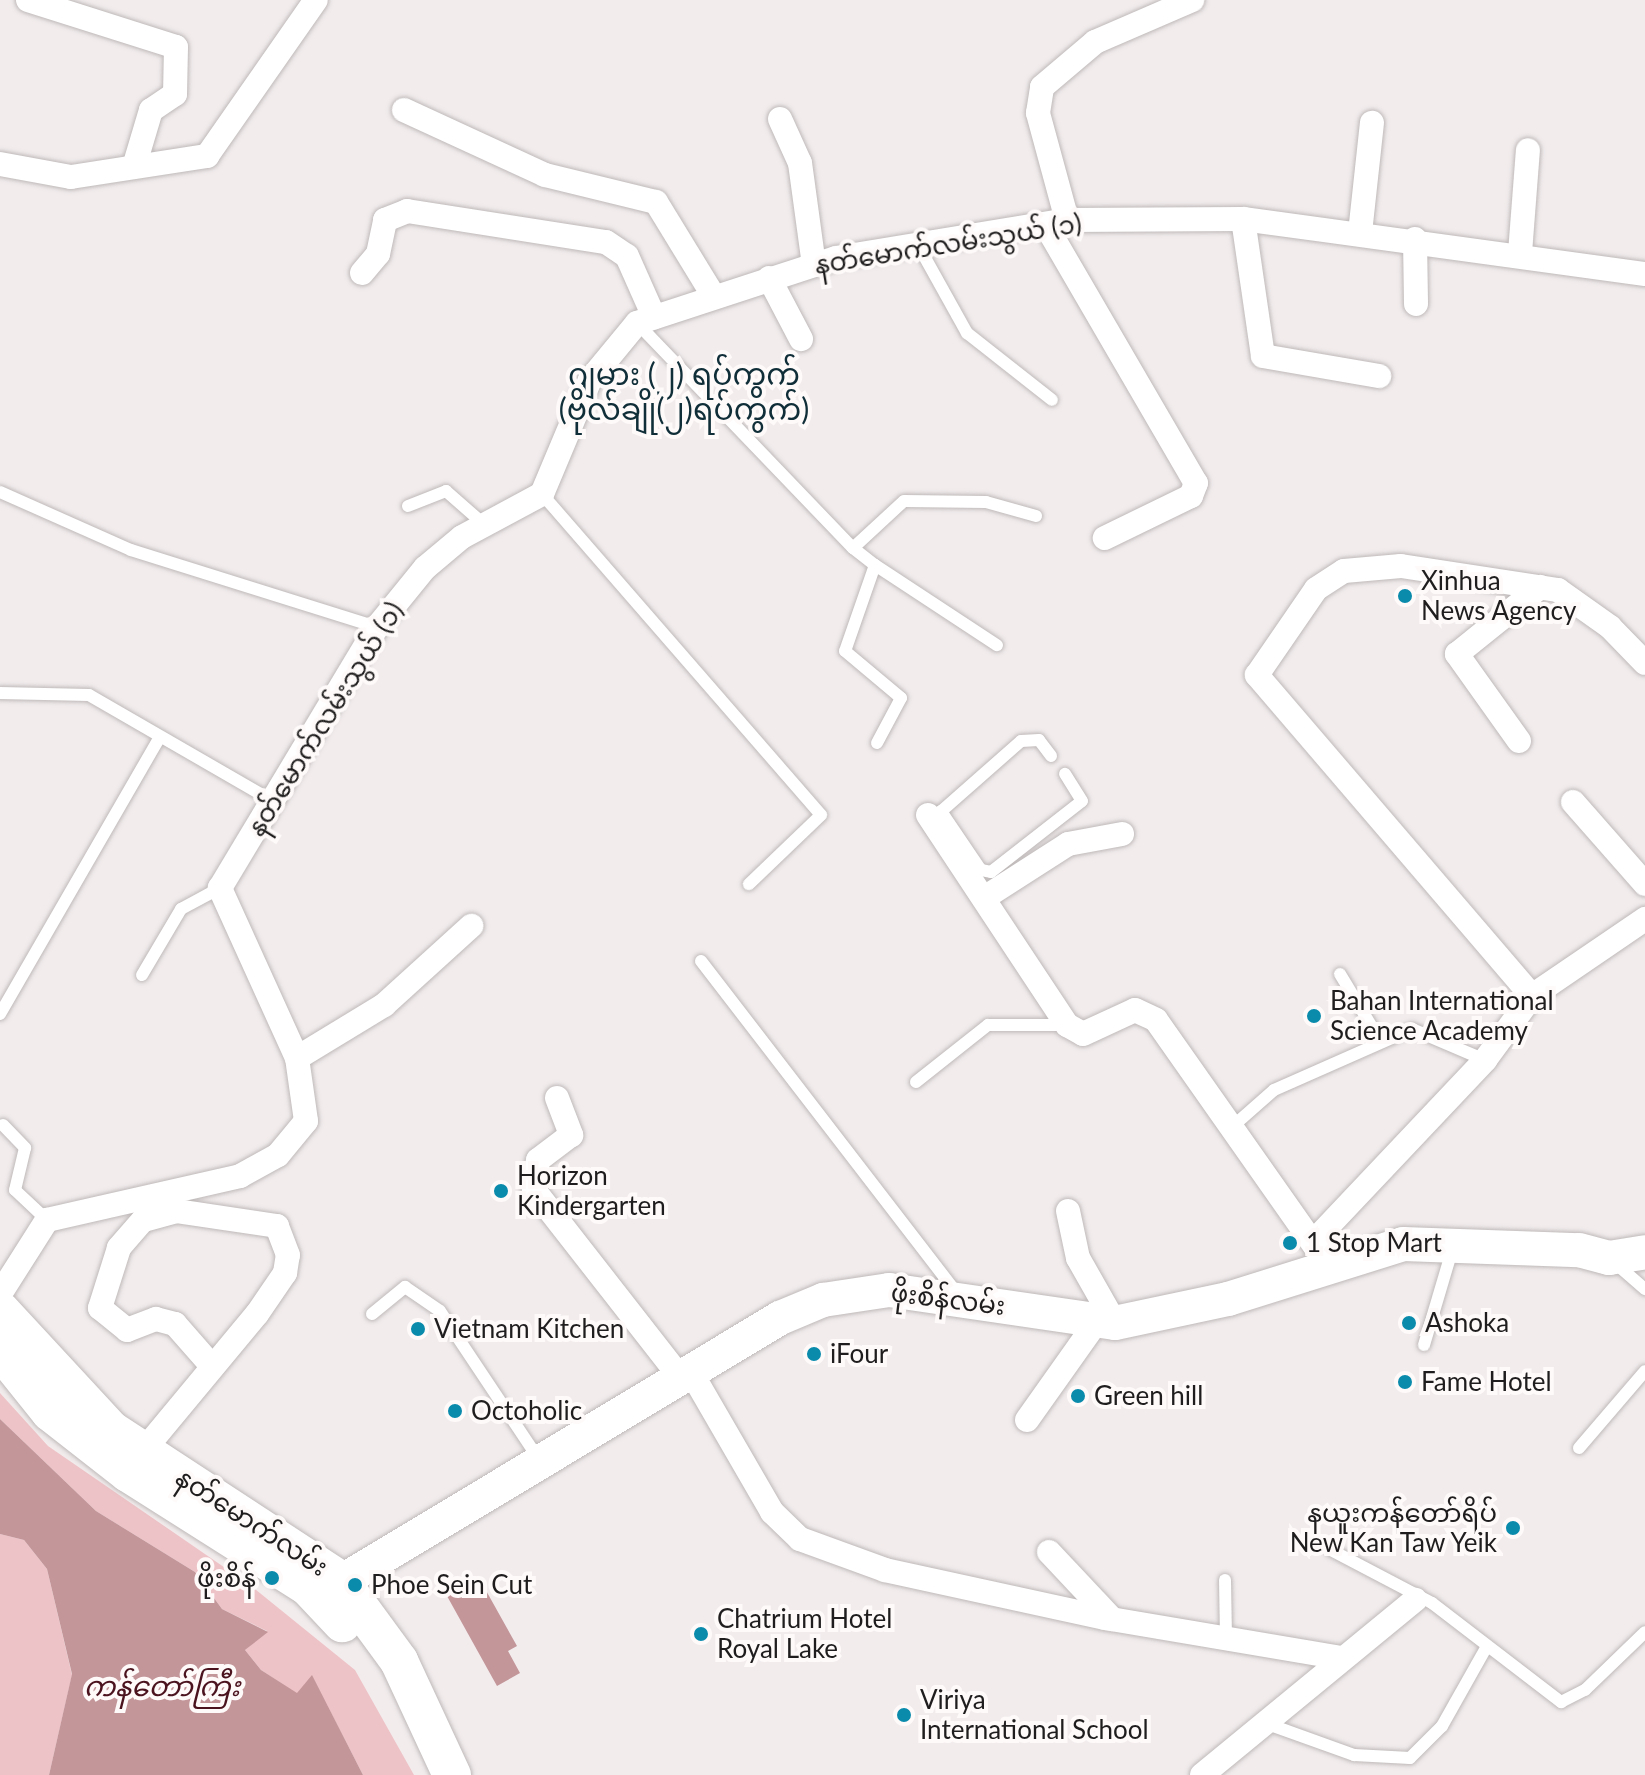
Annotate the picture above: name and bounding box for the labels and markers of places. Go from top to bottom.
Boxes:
place label: Xinhua News Agency [1421,565,1577,626]
marker: Xinhua News Agency [1396,587,1414,605]
place label: Bahan International Science Academy [1330,985,1554,1046]
marker: Bahan International Science Academy [1305,1007,1323,1025]
place label: Horizon Kindergarten [517,1160,666,1222]
marker: Horizon Kindergarten [492,1182,510,1200]
place label: 1 Stop Mart [1306,1227,1442,1259]
marker: 1 Stop Mart [1281,1234,1299,1252]
place label: Ashoka [1425,1307,1509,1339]
place label: Vietnam Kitchen [434,1313,624,1345]
marker: Ashoka [1400,1314,1418,1332]
marker: Vietnam Kitchen [409,1320,427,1338]
place label: iFour [830,1338,888,1370]
marker: iFour [805,1345,823,1363]
place label: Fame Hotel [1421,1366,1552,1398]
marker: Fame Hotel [1396,1373,1414,1391]
place label: Green hill [1094,1380,1203,1412]
marker: Green hill [1069,1387,1087,1405]
place label: Octoholic [471,1395,582,1427]
marker: Octoholic [446,1402,464,1420]
place label: နယူးကန်တော်ရိပ် New Kan Taw Yeik [1287,1497,1497,1558]
marker: နယူးကန်တော်ရိပ် New Kan Taw Yeik [1504,1519,1522,1537]
place label: ဖိုးစိန် [197,1562,256,1594]
marker: ဖိုးစိန် [263,1569,281,1587]
place label: Phoe Sein Cut [371,1569,532,1601]
marker: Phoe Sein Cut [346,1576,364,1594]
place label: Chatrium Hotel Royal Lake [717,1603,892,1664]
marker: Chatrium Hotel Royal Lake [692,1625,710,1643]
place label: Viriya International School [920,1684,1149,1746]
marker: Viriya International School [895,1706,913,1724]

